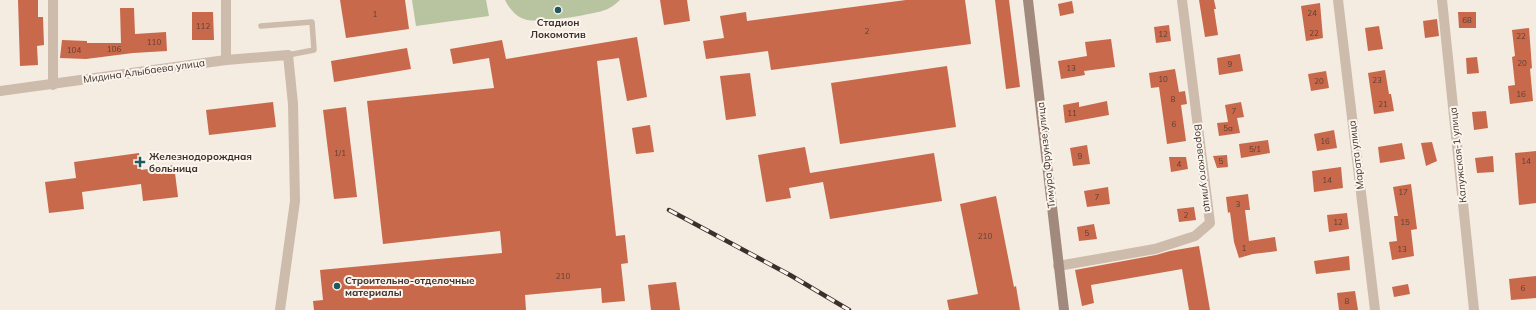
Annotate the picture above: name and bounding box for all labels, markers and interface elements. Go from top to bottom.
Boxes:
marker: Стадион Локомотив [553,5,563,15]
house number: 24 [1307,8,1317,18]
house number: 1 [373,9,378,19]
house number: 68 [1462,15,1472,25]
place label: Стадион Локомотив [530,16,586,41]
house number: 112 [196,21,210,31]
house number: 2 [865,26,870,36]
house number: 22 [1309,28,1319,38]
house number: 12 [1158,29,1168,39]
house number: 22 [1516,31,1526,41]
house number: 110 [147,37,161,47]
house number: 106 [107,44,121,54]
house number: 104 [67,45,81,55]
street label: Мидина Алыбаева улица [82,56,206,86]
house number: 20 [1517,58,1527,68]
house number: 9 [1228,59,1233,69]
house number: 13 [1066,63,1076,73]
house number: 10 [1158,74,1168,84]
house number: 23 [1372,75,1382,85]
house number: 20 [1314,76,1324,86]
house number: 16 [1516,89,1526,99]
house number: 8 [1171,94,1176,104]
house number: 21 [1378,99,1388,109]
street label: Тимура Фрунзе улица [1034,101,1058,209]
house number: 7 [1232,106,1237,116]
street label: Калужская-1 улица [1447,107,1469,203]
house number: 11 [1067,108,1077,118]
house number: 6 [1172,119,1177,129]
street label: Марата улица [1345,120,1367,190]
street label: Воровского улица [1191,123,1215,213]
house number: 5а [1223,123,1233,133]
house number: 16 [1320,136,1330,146]
house number: 5/1 [1249,144,1261,154]
house number: 1/1 [334,148,346,158]
place label: Железнодорождная больница [149,150,252,175]
house number: 9 [1078,151,1083,161]
marker: Железнодорождная больница [134,156,146,168]
house number: 5 [1219,156,1224,166]
house number: 14 [1521,156,1531,166]
house number: 4 [1177,159,1182,169]
house number: 14 [1322,175,1332,185]
house number: 17 [1398,187,1408,197]
house number: 7 [1095,192,1100,202]
house number: 3 [1236,199,1241,209]
house number: 2 [1184,210,1189,220]
house number: 12 [1333,217,1343,227]
house number: 15 [1400,217,1410,227]
house number: 5 [1085,228,1090,238]
house number: 210 [978,231,992,241]
house number: 1 [1242,243,1247,253]
house number: 13 [1397,244,1407,254]
house number: 210 [556,271,570,281]
place label: Строительно-отделочные материалы [345,274,475,299]
marker: Строительно-отделочные материалы [332,281,342,291]
house number: 6 [1521,283,1526,293]
house number: 8 [1345,296,1350,306]

